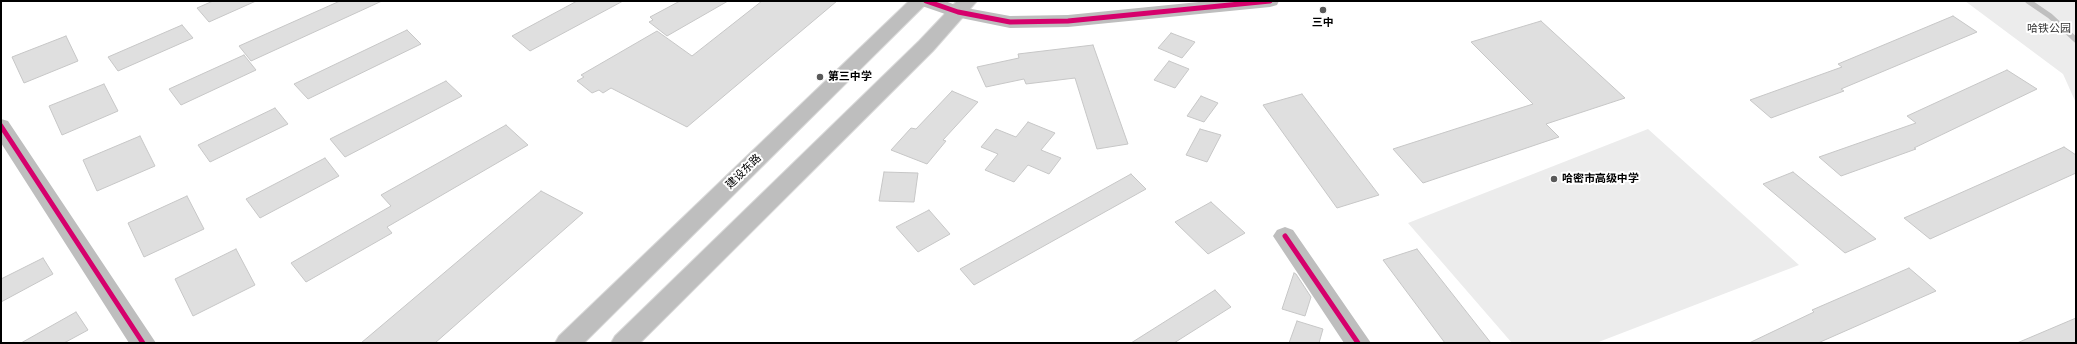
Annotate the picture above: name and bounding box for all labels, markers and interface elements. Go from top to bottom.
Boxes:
marker: 三中 [1318,5,1328,15]
place label: 三中 [1312,16,1334,30]
park label: 哈铁公园 [2027,22,2071,36]
place label: 第三中学 [828,70,872,84]
marker: 第三中学 [815,72,825,82]
street label: 建设东路 [724,152,764,192]
place label: 哈密市高级中学 [1562,172,1639,186]
marker: 哈密市高级中学 [1549,174,1559,184]

